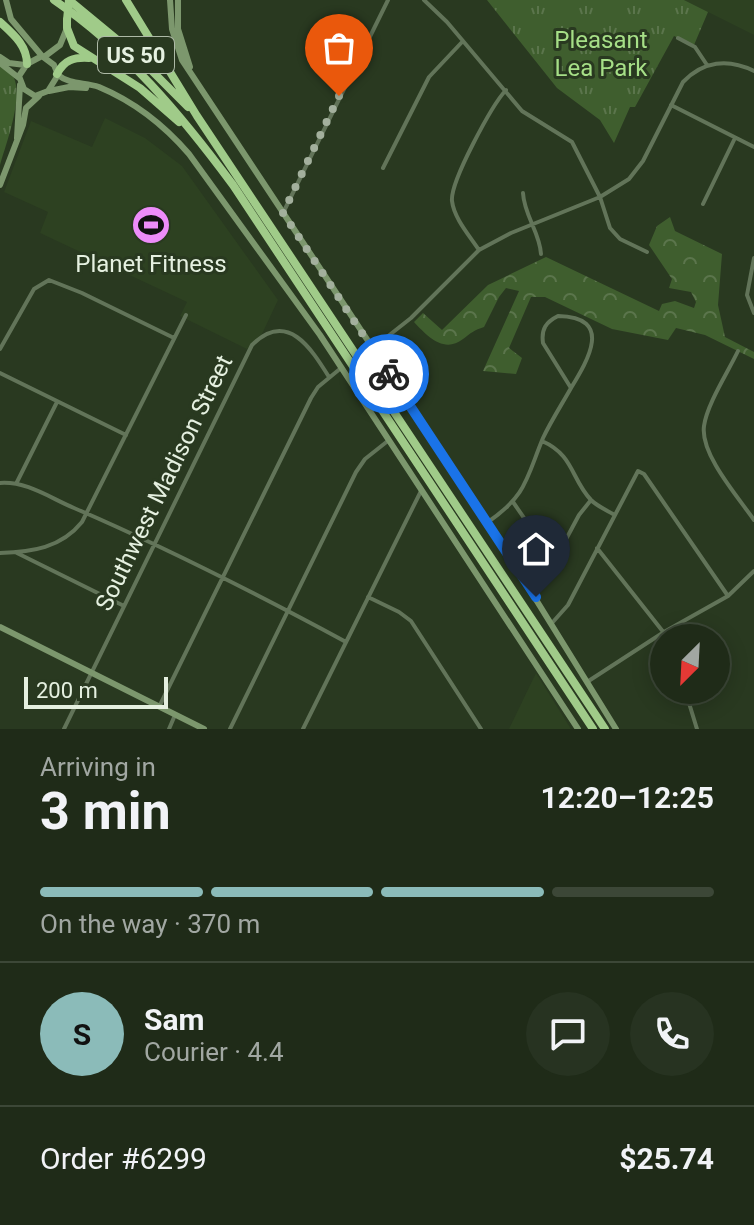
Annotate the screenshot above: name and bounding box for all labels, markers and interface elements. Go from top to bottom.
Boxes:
pin [305,14.0,373,96]
icon: bag [317,26,361,70]
park label: Pleasant Lea Park [554,26,648,82]
road number: US 50 [98,37,174,73]
sports icon: Planet Fitness [130,204,172,246]
place label: Planet Fitness [75,250,227,278]
courier [349,334,429,414]
street label: Southwest Madison Street [90,350,238,615]
icon: bike [367,352,411,396]
pin [502,515,570,597]
icon: home [514,527,558,571]
north arrow [650,624,730,704]
map controls [650,624,730,704]
scale bar [24,673,168,709]
text: 200 m [36,678,98,703]
text: Arriving in [40,752,156,782]
text: 12:20–12:25 [540,780,714,815]
text: 3 min [40,781,171,842]
text: On the way · 370 m [40,909,260,939]
button: chat [526,992,610,1076]
button: phone [630,992,714,1076]
text: Sam [144,1002,205,1037]
text: S [73,1017,91,1052]
text: Courier · 4.4 [144,1037,284,1067]
text: Order #6299 [40,1141,207,1176]
text: $25.74 [619,1141,714,1176]

